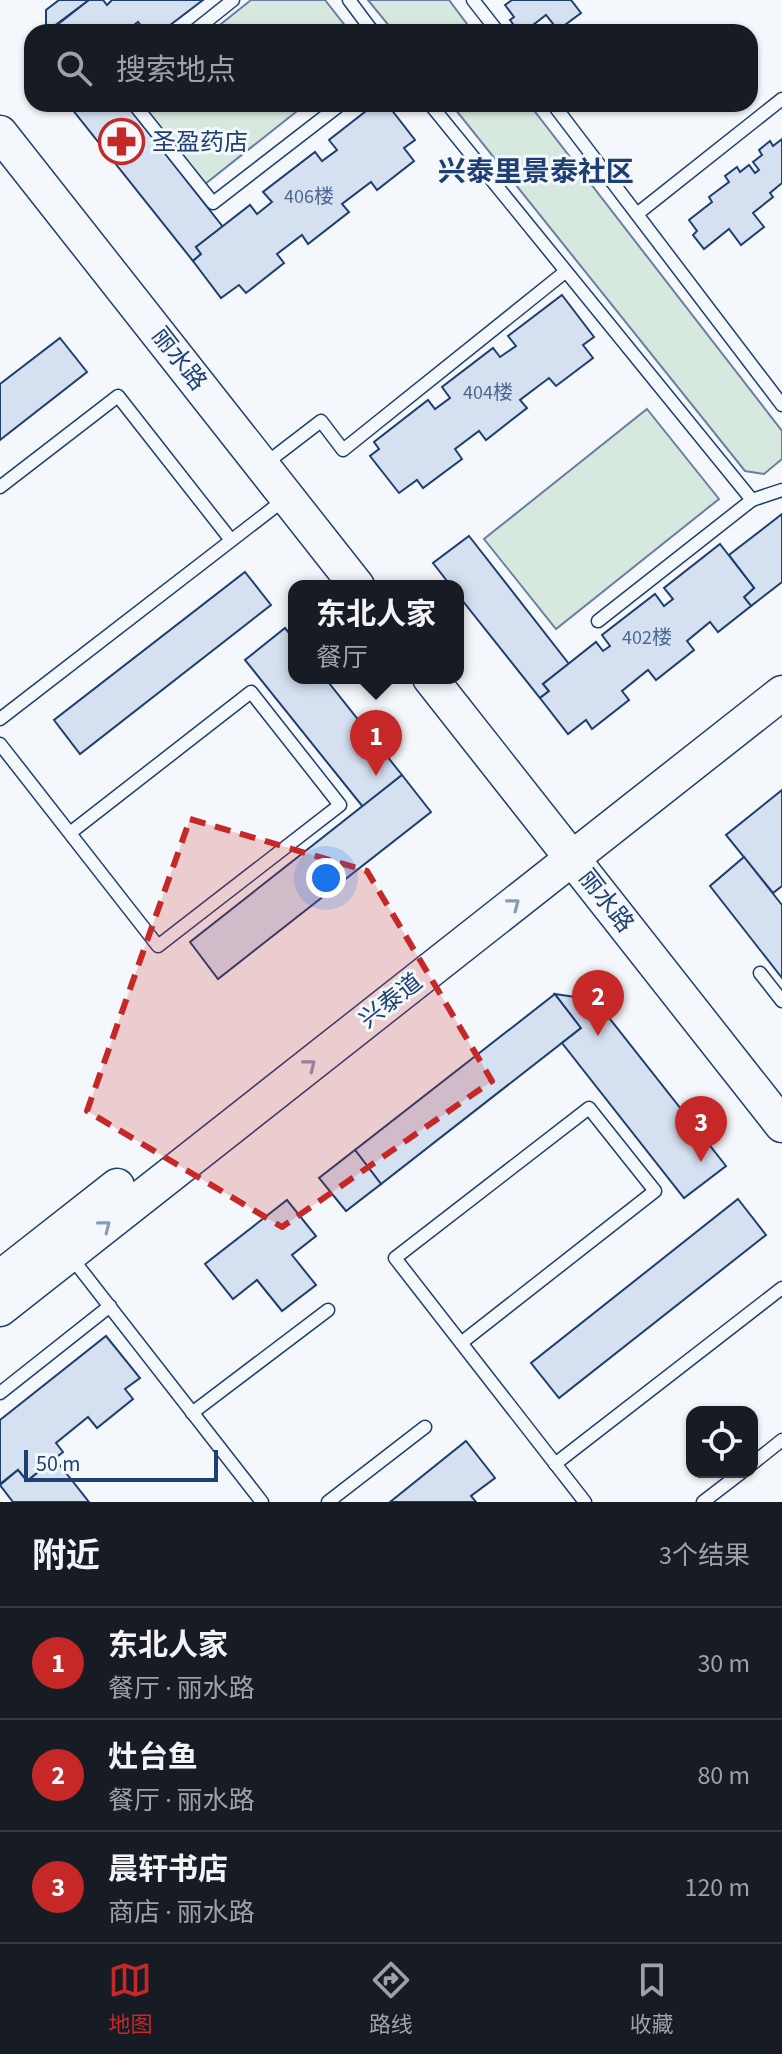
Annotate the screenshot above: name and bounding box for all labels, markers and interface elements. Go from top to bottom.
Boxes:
search box [24,24,758,112]
icon: search [52,46,96,90]
text: 搜索地点 [116,49,236,92]
pharmacy icon: 圣盈药店 [97,118,145,166]
place label: 圣盈药店 [152,125,248,160]
district label: 兴泰里景泰社区 [438,152,634,192]
house number: 406楼 [284,183,334,211]
street label: 丽水路 [143,320,215,398]
house number: 404楼 [463,379,513,407]
popup [288,580,464,684]
text: 东北人家 [316,593,436,636]
house number: 402楼 [622,624,672,652]
text: 餐厅 [316,639,368,676]
pin: 1 [350,710,402,776]
your location [306,858,346,898]
street label: 丽水路 [570,862,642,940]
one-way arrow [505,899,519,914]
street label: 兴泰道 [352,965,430,1037]
pin: 2 [572,970,624,1036]
one-way arrow [301,1060,316,1074]
pin: 3 [675,1096,727,1162]
one-way arrow [96,1221,111,1235]
map controls [686,1406,758,1478]
button: locate [686,1406,758,1478]
scale bar [24,1446,218,1482]
text: 50 m [36,1448,81,1480]
text: 附近 [32,1532,100,1581]
text: 3个结果 [659,1537,750,1574]
text: 东北人家 [108,1624,228,1667]
text: 1 [51,1645,65,1682]
text: 30 m [697,1645,750,1682]
text: 餐厅 · 丽水路 [108,1670,255,1707]
text: 灶台鱼 [108,1736,198,1779]
text: 2 [51,1757,65,1794]
text: 80 m [697,1757,750,1794]
text: 餐厅 · 丽水路 [108,1782,255,1819]
text: 晨轩书店 [108,1848,228,1891]
text: 3 [51,1869,65,1906]
text: 120 m [684,1869,750,1906]
text: 商店 · 丽水路 [108,1894,255,1931]
tab: 地图 [108,1958,152,2041]
tab: 路线 [369,1958,413,2041]
tab: 收藏 [630,1958,674,2041]

